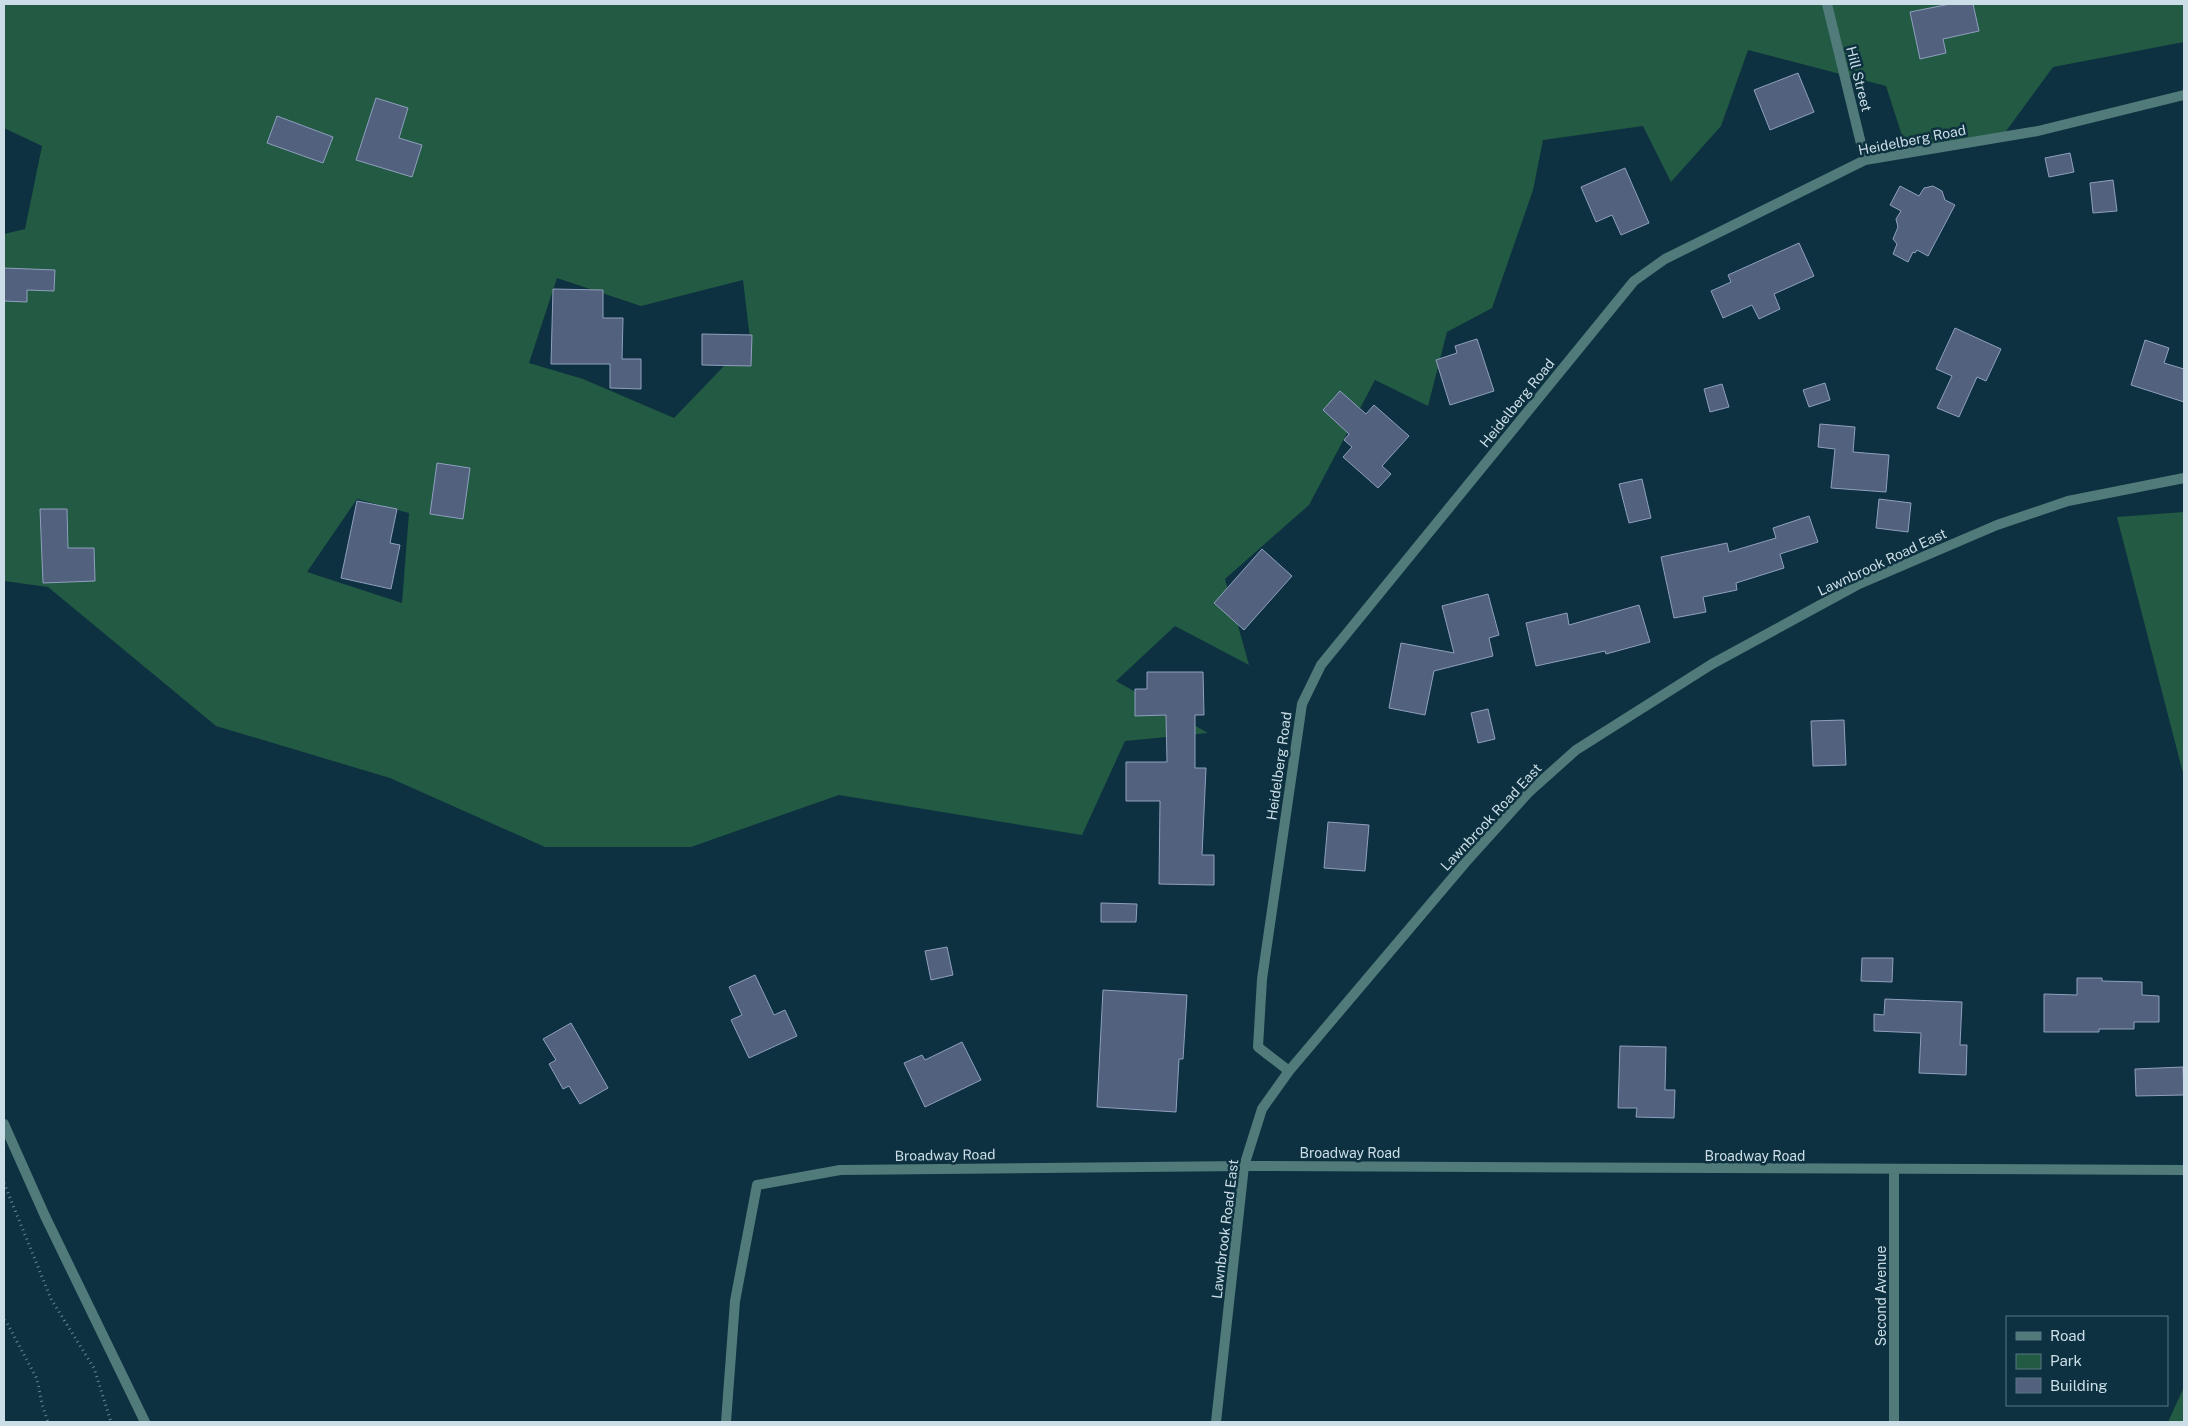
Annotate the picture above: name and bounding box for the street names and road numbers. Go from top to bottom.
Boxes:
street label: Hill Street [1843,45,1875,113]
street label: Heidelberg Road [1857,122,1967,158]
street label: Heidelberg Road [1476,356,1558,450]
street label: Lawnbrook Road East [1815,525,1949,599]
street label: Heidelberg Road [1263,711,1295,821]
street label: Lawnbrook Road East [1437,760,1545,874]
street label: Broadway Road [1300,1145,1400,1161]
street label: Broadway Road [894,1146,996,1164]
street label: Broadway Road [1705,1148,1805,1164]
street label: Lawnbrook Road East [1209,1158,1241,1300]
street label: Second Avenue [1873,1246,1889,1346]

